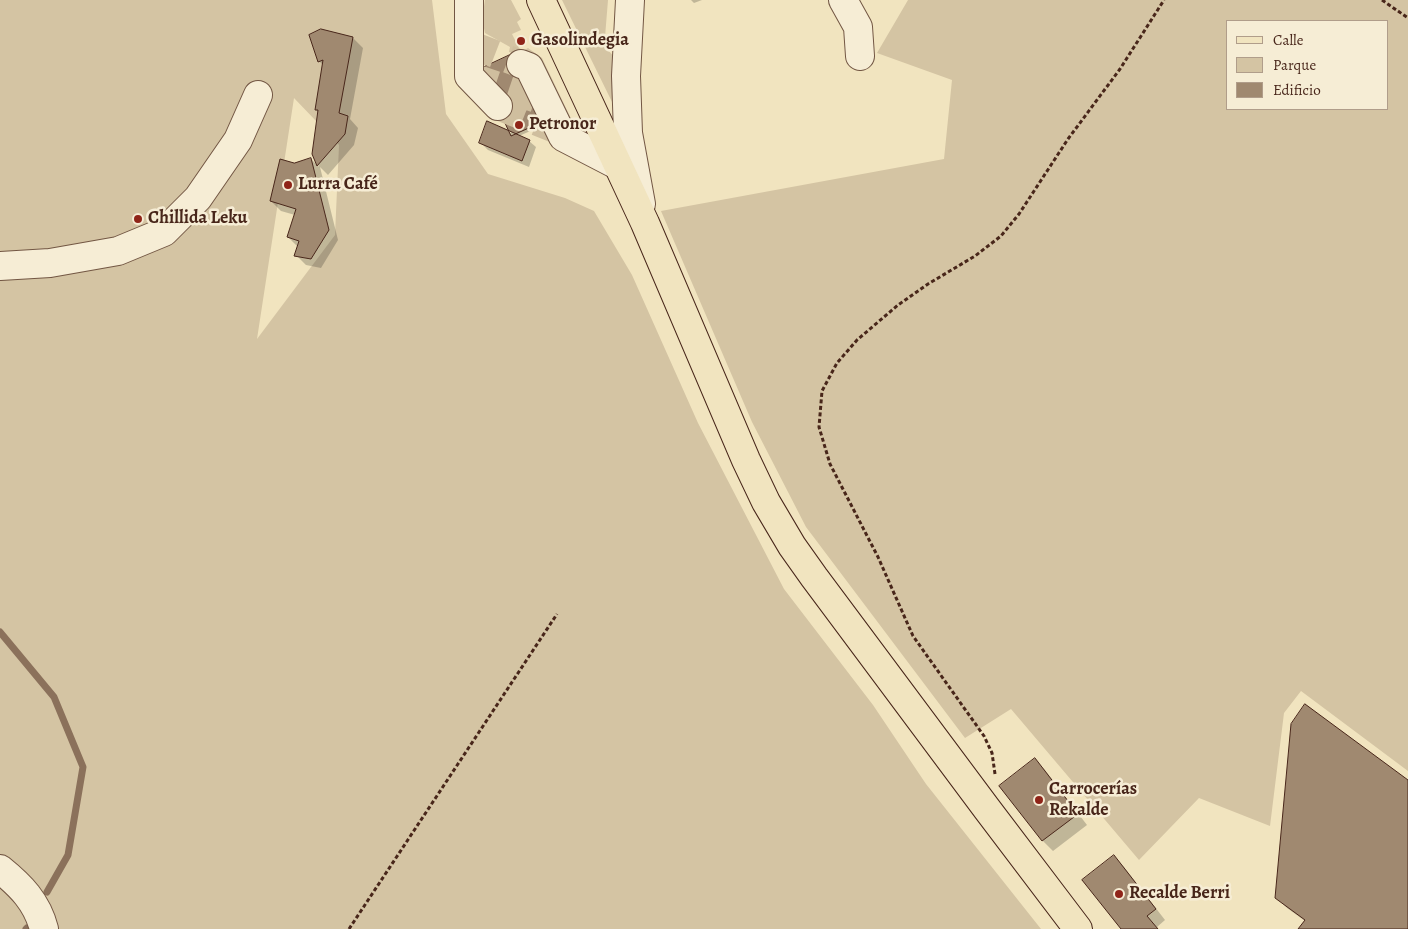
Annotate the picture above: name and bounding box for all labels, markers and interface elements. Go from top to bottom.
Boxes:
legend [1226,20,1388,110]
place label: Gasolindegia [531,30,629,52]
text: Calle [1273,30,1303,50]
marker: Gasolindegia [515,35,527,47]
text: Parque [1273,55,1316,75]
text: Edificio [1273,80,1321,100]
place label: Petronor [529,114,596,136]
marker: Petronor [513,119,525,131]
place label: Lurra Café [298,174,378,196]
marker: Lurra Café [282,179,294,191]
place label: Chillida Leku [148,208,247,230]
marker: Chillida Leku [132,213,144,225]
place label: Carrocerías Rekalde [1049,779,1137,822]
marker: Carrocerías Rekalde [1033,794,1045,806]
place label: Recalde Berri [1129,883,1230,905]
marker: Recalde Berri [1113,888,1125,900]

